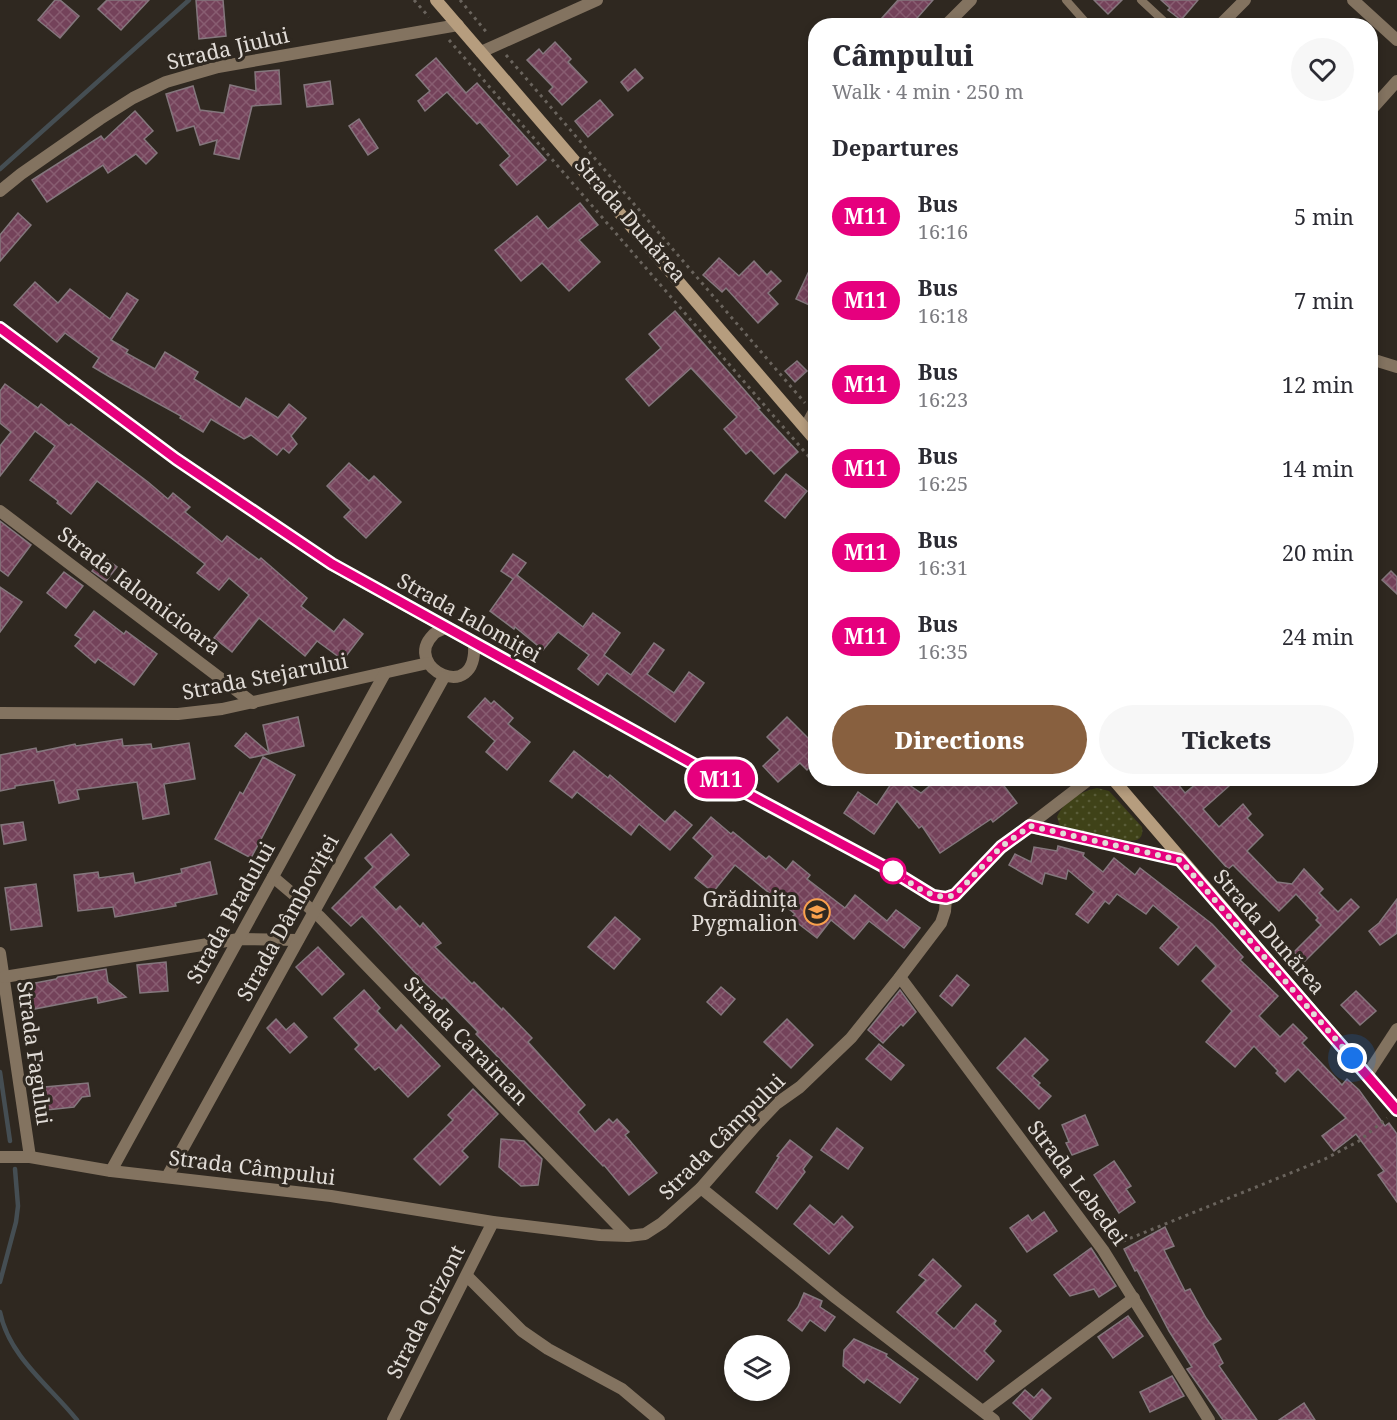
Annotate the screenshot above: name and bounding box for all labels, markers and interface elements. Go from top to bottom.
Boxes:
street label: Strada Jiului [164,20,292,76]
text: Câmpului [832,36,974,74]
button: heart [1291,38,1354,101]
text: Walk · 4 min · 250 m [832,78,1024,105]
text: Departures [832,132,959,162]
street label: Strada Dunărea [569,151,693,288]
text: Bus [918,188,958,218]
text: 5 min [1294,201,1354,231]
text: M11 [844,202,888,230]
text: 16:16 [918,218,968,245]
text: Bus [918,272,958,302]
text: 7 min [1294,285,1354,315]
text: M11 [844,286,888,314]
text: 16:18 [918,302,968,329]
text: Bus [918,356,958,386]
text: 12 min [1282,369,1354,399]
text: M11 [844,370,888,398]
text: 16:23 [918,386,968,413]
text: Bus [918,440,958,470]
text: 14 min [1282,453,1354,483]
text: M11 [844,454,888,482]
text: 16:25 [918,470,968,497]
street label: Strada Ialomicioara [52,520,227,661]
text: Bus [918,524,958,554]
text: 20 min [1282,537,1354,567]
text: M11 [844,538,888,566]
text: 16:31 [918,554,968,581]
street label: Strada Ialomiței [393,566,547,668]
text: Bus [918,608,958,638]
text: 24 min [1282,621,1354,651]
text: M11 [844,622,888,650]
text: 16:35 [918,638,968,665]
street label: Strada Stejarului [180,646,350,706]
button: Directions [832,705,1087,774]
button: Tickets [1099,705,1354,774]
line badge: M11 [686,760,756,798]
text: M11 [699,765,743,793]
street label: Strada Dâmboviței [230,829,345,1006]
street label: Strada Bradului [180,836,281,988]
unlabelled marker [880,858,906,884]
street label: Strada Dunărea [1208,863,1332,1000]
place label: Grădinița Pygmalion [692,885,798,937]
school or university icon: Grădinița Pygmalion [802,897,832,927]
street label: Strada Caraiman [398,970,535,1111]
street label: Strada Fagului [11,979,59,1127]
your location [1337,1043,1367,1073]
street label: Strada Câmpului [652,1067,791,1205]
street label: Strada Lebedei [1022,1114,1134,1251]
street label: Strada Câmpului [167,1143,337,1191]
street label: Strada Orizont [379,1240,471,1383]
map controls [724,1335,790,1401]
button: layers [724,1335,790,1401]

